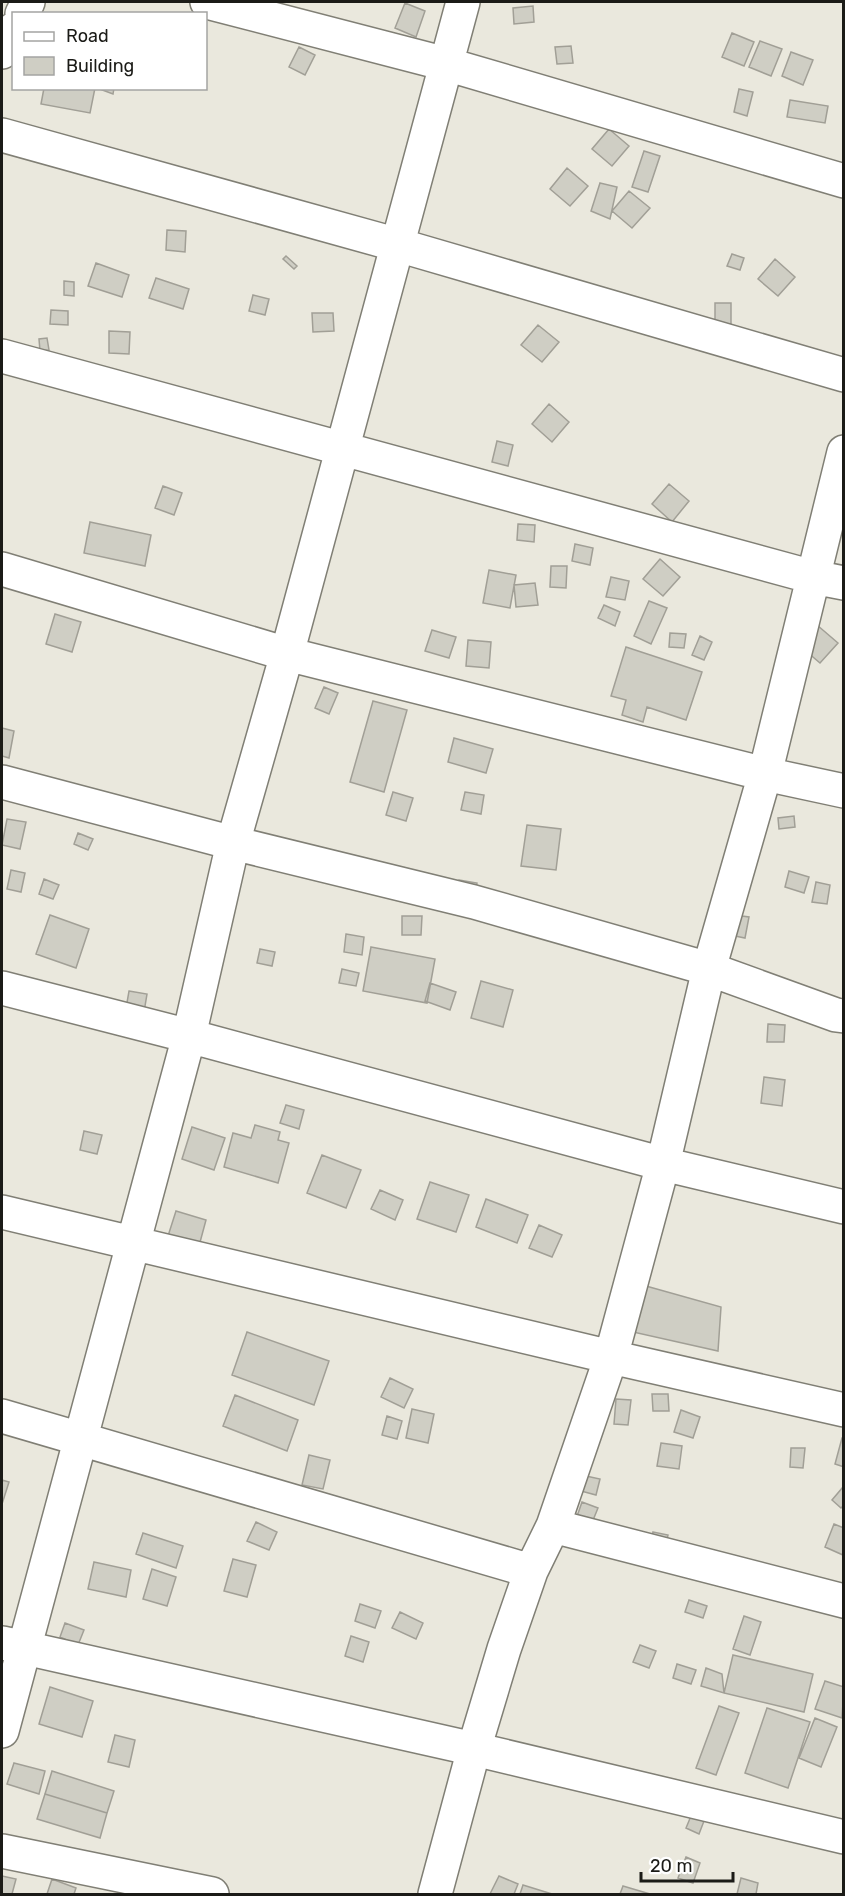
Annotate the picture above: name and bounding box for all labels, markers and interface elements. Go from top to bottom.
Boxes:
legend [12,12,207,90]
text: Road [66,25,109,47]
text: Building [66,55,134,77]
scale bar [641,1845,732,1883]
text: 20 m [650,1855,692,1877]

